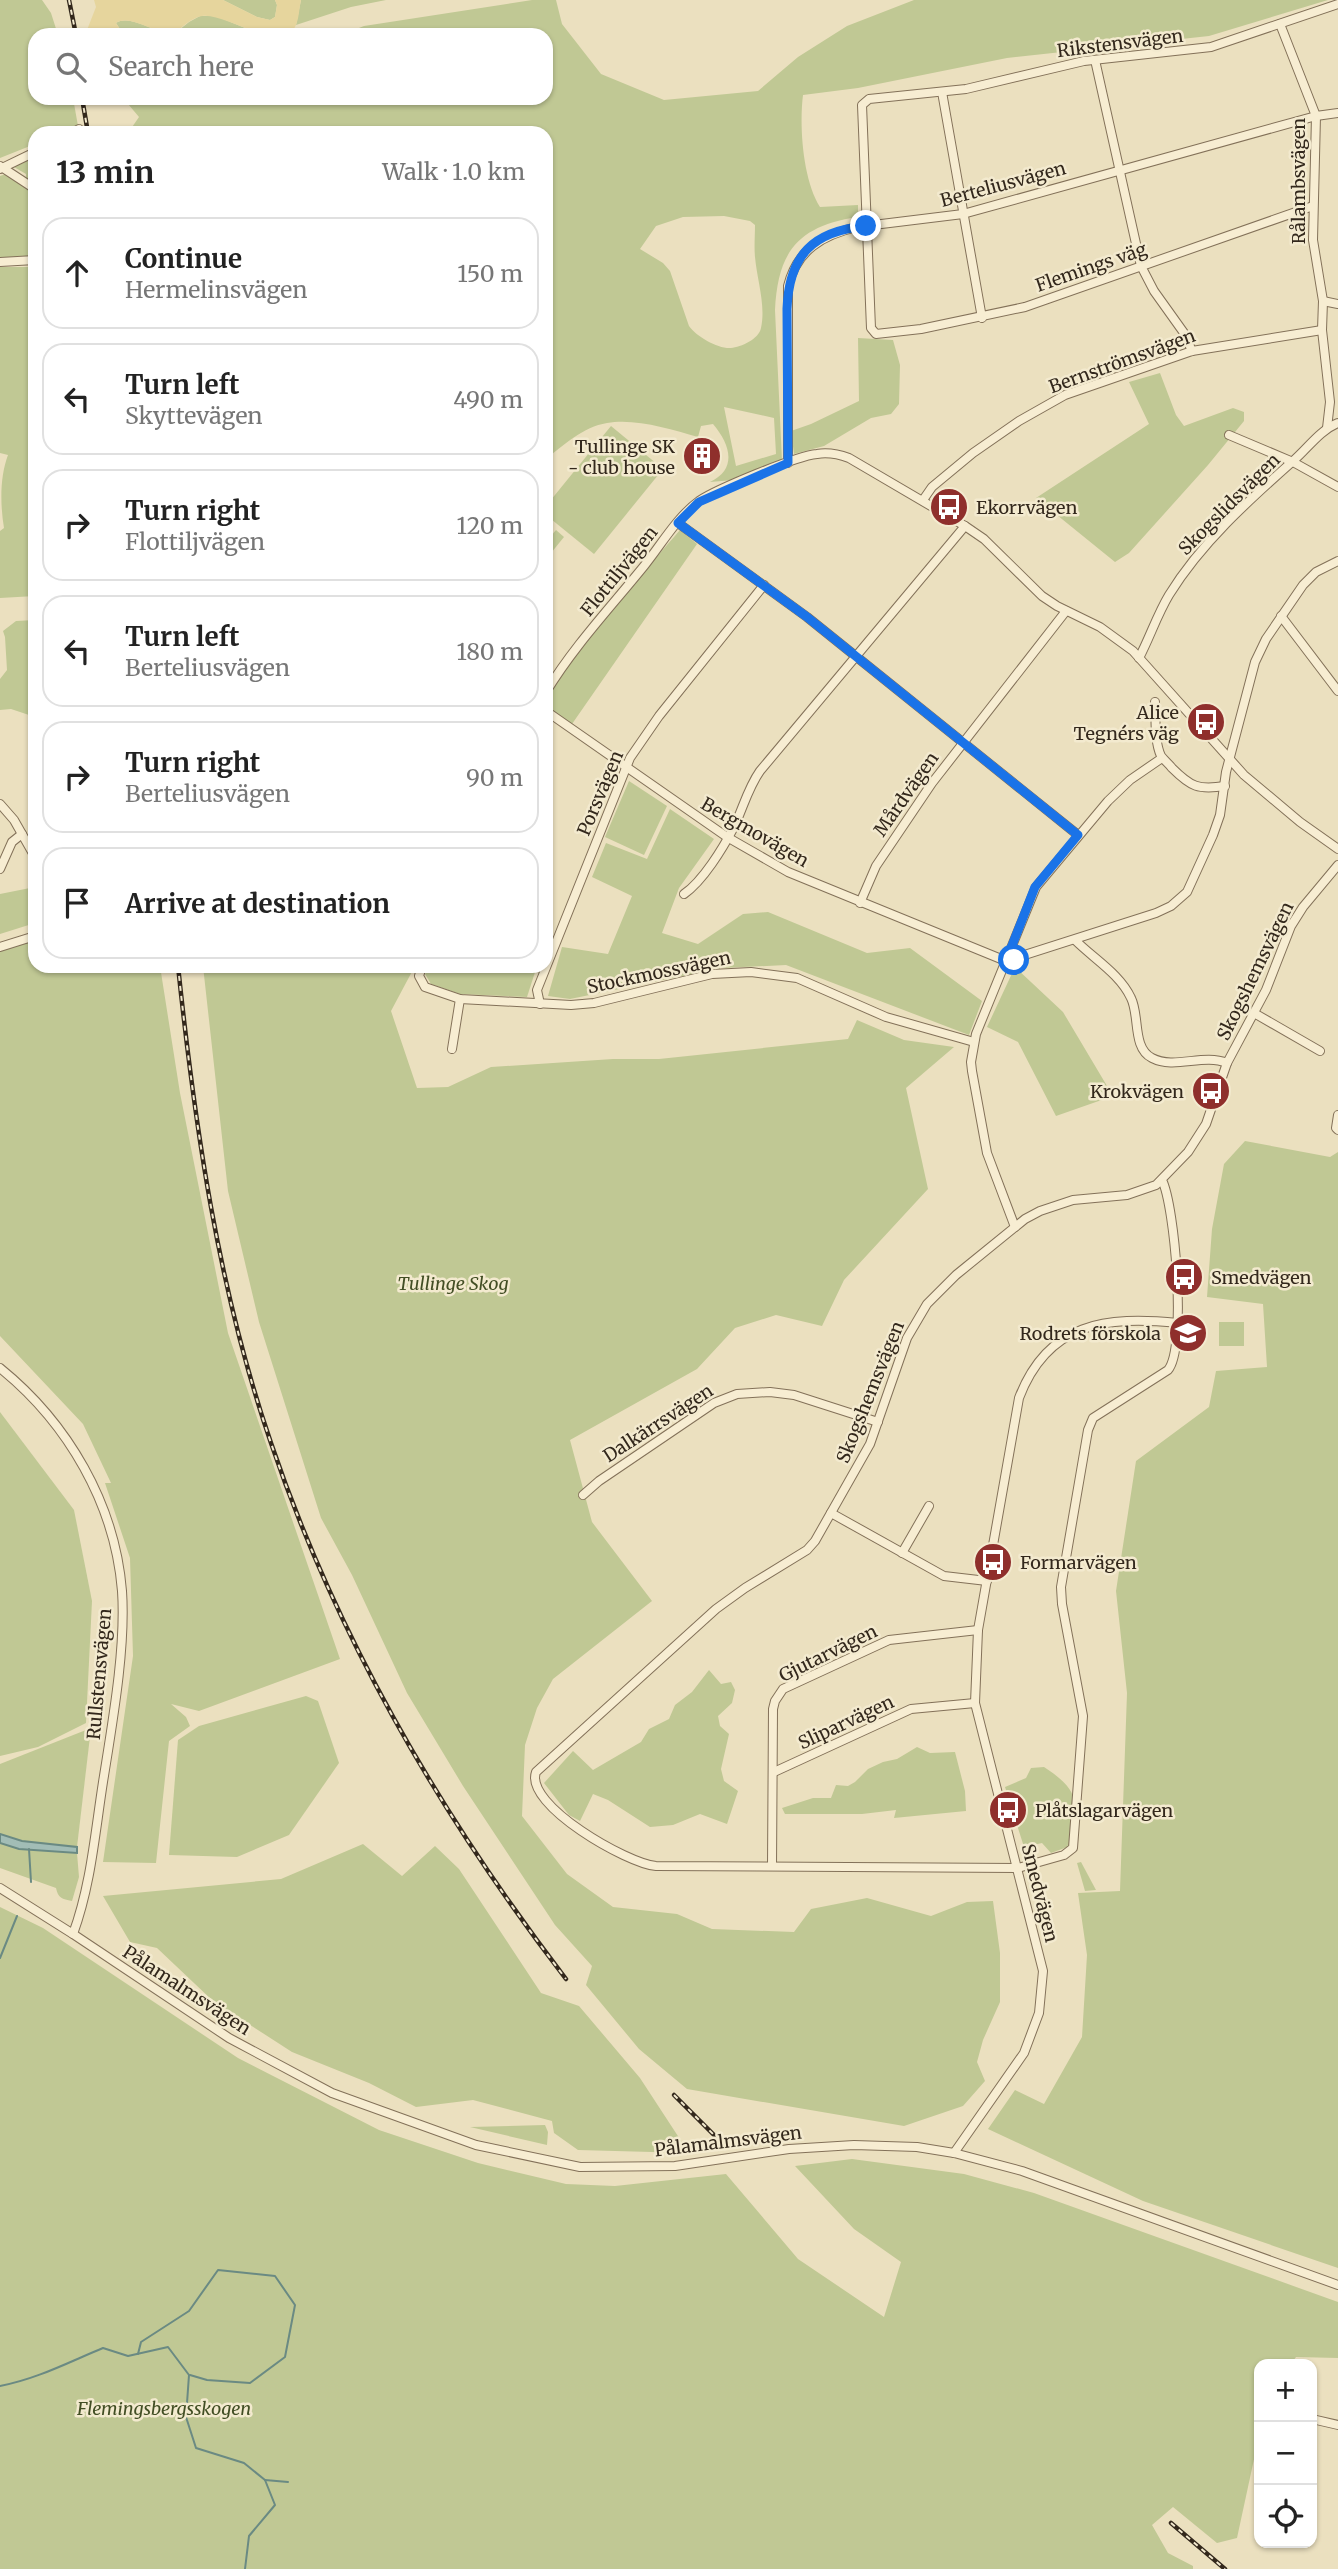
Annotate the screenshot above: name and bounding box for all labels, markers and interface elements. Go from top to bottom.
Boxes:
street label: Rikstensvägen [1056,24,1185,62]
search box [28,28,553,105]
icon: search [52,48,90,86]
text: Search here [108,50,254,83]
street label: Rålambsvägen [1287,118,1310,244]
text: 13 min [56,153,154,191]
street label: Berteliusvägen [938,156,1068,212]
text: Walk · 1.0 km [382,157,525,186]
route end [850,210,881,241]
street label: Flemings väg [1032,237,1150,297]
text: Continue [125,242,242,275]
icon: ahead [58,254,96,292]
text: 150 m [457,259,523,288]
text: Hermelinsvägen [125,275,307,304]
street label: Bernströmsvägen [1045,324,1199,398]
text: Turn left [125,368,239,401]
icon: left [58,380,96,418]
text: 490 m [453,385,523,414]
text: Skyttevägen [125,401,263,430]
place label: Tullinge SK - club house [568,435,675,479]
building icon: Tullinge SK - club house [681,435,723,477]
street label: Skogslidsvägen [1173,448,1285,560]
bus stop icon: Ekorrvägen [928,486,970,528]
text: Turn right [125,494,260,527]
place label: Ekorrvägen [976,496,1077,519]
icon: right [58,506,96,544]
text: 120 m [457,511,523,540]
street label: Flottiljvägen [576,521,662,621]
text: Flottiljvägen [125,527,265,556]
text: Turn left [125,620,239,653]
icon: left [58,632,96,670]
text: 180 m [457,637,523,666]
text: Berteliusvägen [125,653,290,682]
place label: Alice Tegnérs väg [1073,701,1179,745]
bus stop icon: Alice Tegnérs väg [1185,701,1227,743]
text: Turn right [125,746,260,779]
street label: Porsvägen [572,747,628,839]
street label: Mårdvägen [869,747,943,841]
icon: right [58,758,96,796]
text: 90 m [466,763,523,792]
text: Berteliusvägen [125,779,290,808]
street label: Bergmovägen [697,792,813,872]
icon: arrive [58,884,96,922]
text: Arrive at destination [125,887,390,920]
street label: Skogshemsvägen [1212,898,1299,1044]
route start [998,944,1029,975]
street label: Stockmossvägen [585,946,733,998]
bus stop icon: Krokvägen [1190,1070,1232,1112]
place label: Krokvägen [1090,1080,1184,1103]
bus stop icon: Smedvägen [1163,1256,1205,1298]
place label: Smedvägen [1211,1266,1312,1289]
park label: Tullinge Skog [397,1272,509,1295]
school or university icon: Rodrets förskola [1167,1312,1209,1354]
street label: Skogshemsvägen [831,1318,909,1466]
place label: Rodrets förskola [1019,1322,1161,1345]
street label: Dalkärrsvägen [599,1379,717,1467]
bus stop icon: Formarvägen [972,1541,1014,1583]
place label: Formarvägen [1020,1551,1137,1574]
street label: Rullstensvägen [82,1607,116,1741]
street label: Gjutarvägen [775,1619,881,1687]
street label: Sliparvägen [795,1690,898,1754]
bus stop icon: Plåtslagarvägen [987,1789,1029,1831]
place label: Plåtslagarvägen [1035,1799,1173,1822]
street label: Smedvägen [1017,1841,1063,1945]
street label: Pålamalmsvägen [119,1940,255,2040]
street label: Pålamalmsvägen [653,2121,803,2161]
map controls [1254,2359,1317,2548]
button: + [1254,2359,1317,2422]
park label: Flemingsbergsskogen [76,2397,251,2420]
button: − [1254,2422,1317,2485]
button: locate [1254,2485,1317,2548]

